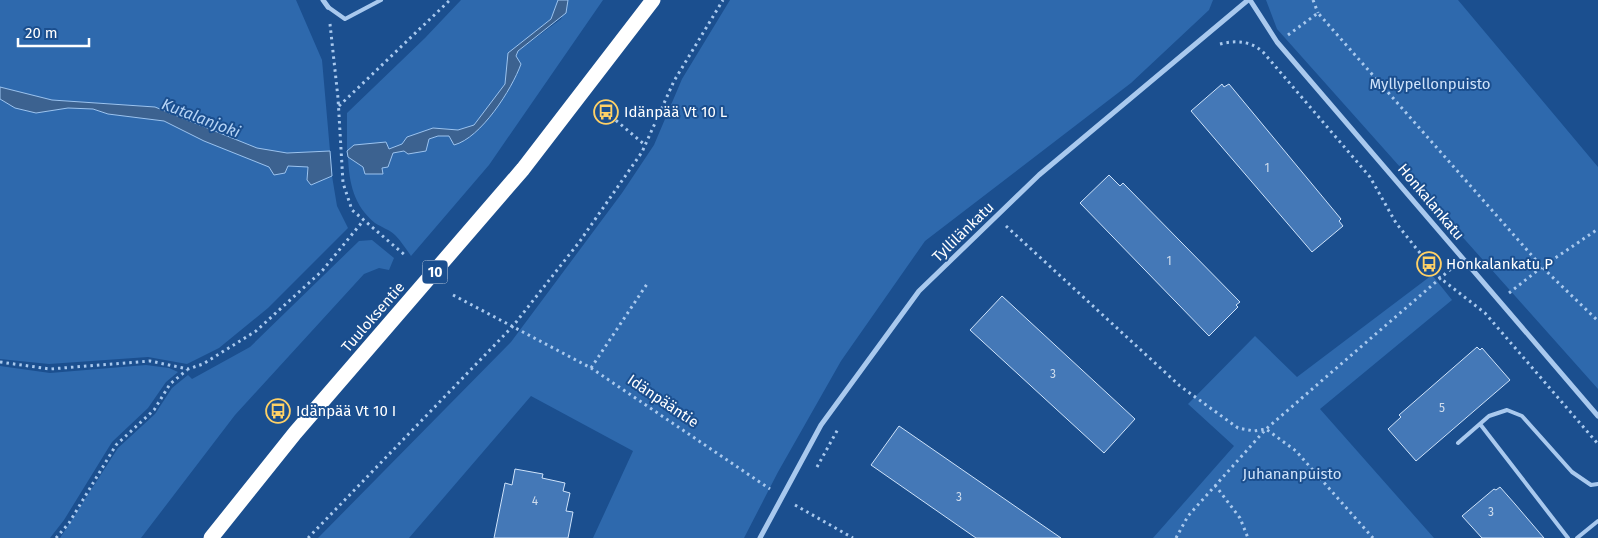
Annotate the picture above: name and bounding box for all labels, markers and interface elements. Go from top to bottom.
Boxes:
scale bar [18,15,89,47]
text: 20 m [25,24,58,42]
park label: Myllypellonpuisto [1369,75,1491,93]
water label: Kutalanjoki [159,94,243,142]
bus stop icon: Idänpää Vt 10 L [593,99,619,125]
place label: Idänpää Vt 10 L [624,103,728,121]
street label: Honkalankatu [1394,160,1468,244]
house number: 1 [1264,161,1270,175]
street label: Tyllilänkatu [928,198,998,266]
bus stop icon: Honkalankatu P [1416,251,1442,277]
house number: 1 [1166,254,1172,268]
place label: Honkalankatu P [1446,255,1553,273]
road number: 10 [422,260,448,284]
street label: Tuuloksentie [338,278,408,356]
house number: 3 [1050,367,1056,381]
street label: Idänpääntie [624,371,702,431]
bus stop icon: Idänpää Vt 10 I [265,398,291,424]
house number: 5 [1439,401,1445,415]
place label: Idänpää Vt 10 I [296,402,396,420]
park label: Juhananpuisto [1243,465,1341,483]
house number: 3 [956,490,962,504]
house number: 4 [532,494,539,508]
house number: 3 [1488,505,1494,519]

